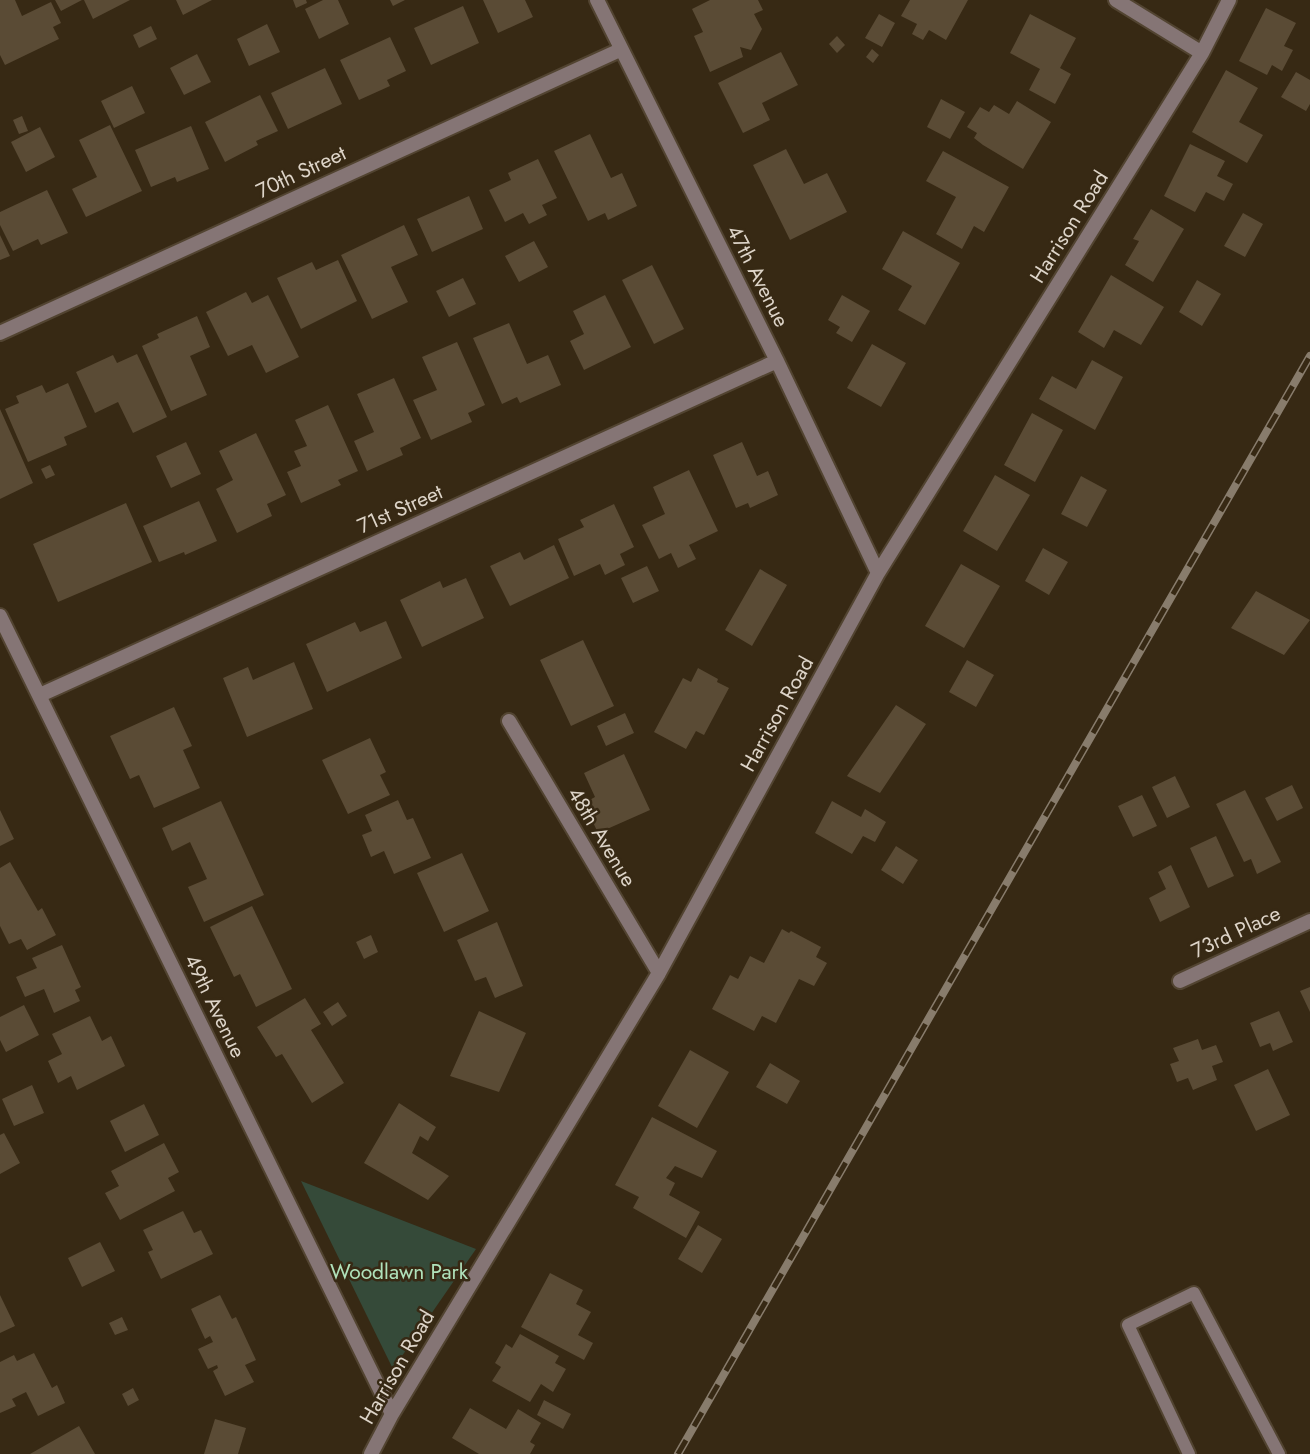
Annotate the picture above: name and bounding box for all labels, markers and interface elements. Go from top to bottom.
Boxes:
street label: 70th Street [251,138,351,206]
street label: Harrison Road [1022,165,1116,289]
street label: 47th Avenue [719,220,797,332]
street label: 71st Street [353,477,447,541]
street label: Harrison Road [733,651,821,777]
street label: 48th Avenue [560,781,644,893]
street label: 73rd Place [1186,898,1286,966]
street label: 49th Avenue [177,949,253,1063]
park label: Woodlawn Park [330,1257,469,1287]
street label: Harrison Road [352,1304,442,1430]

